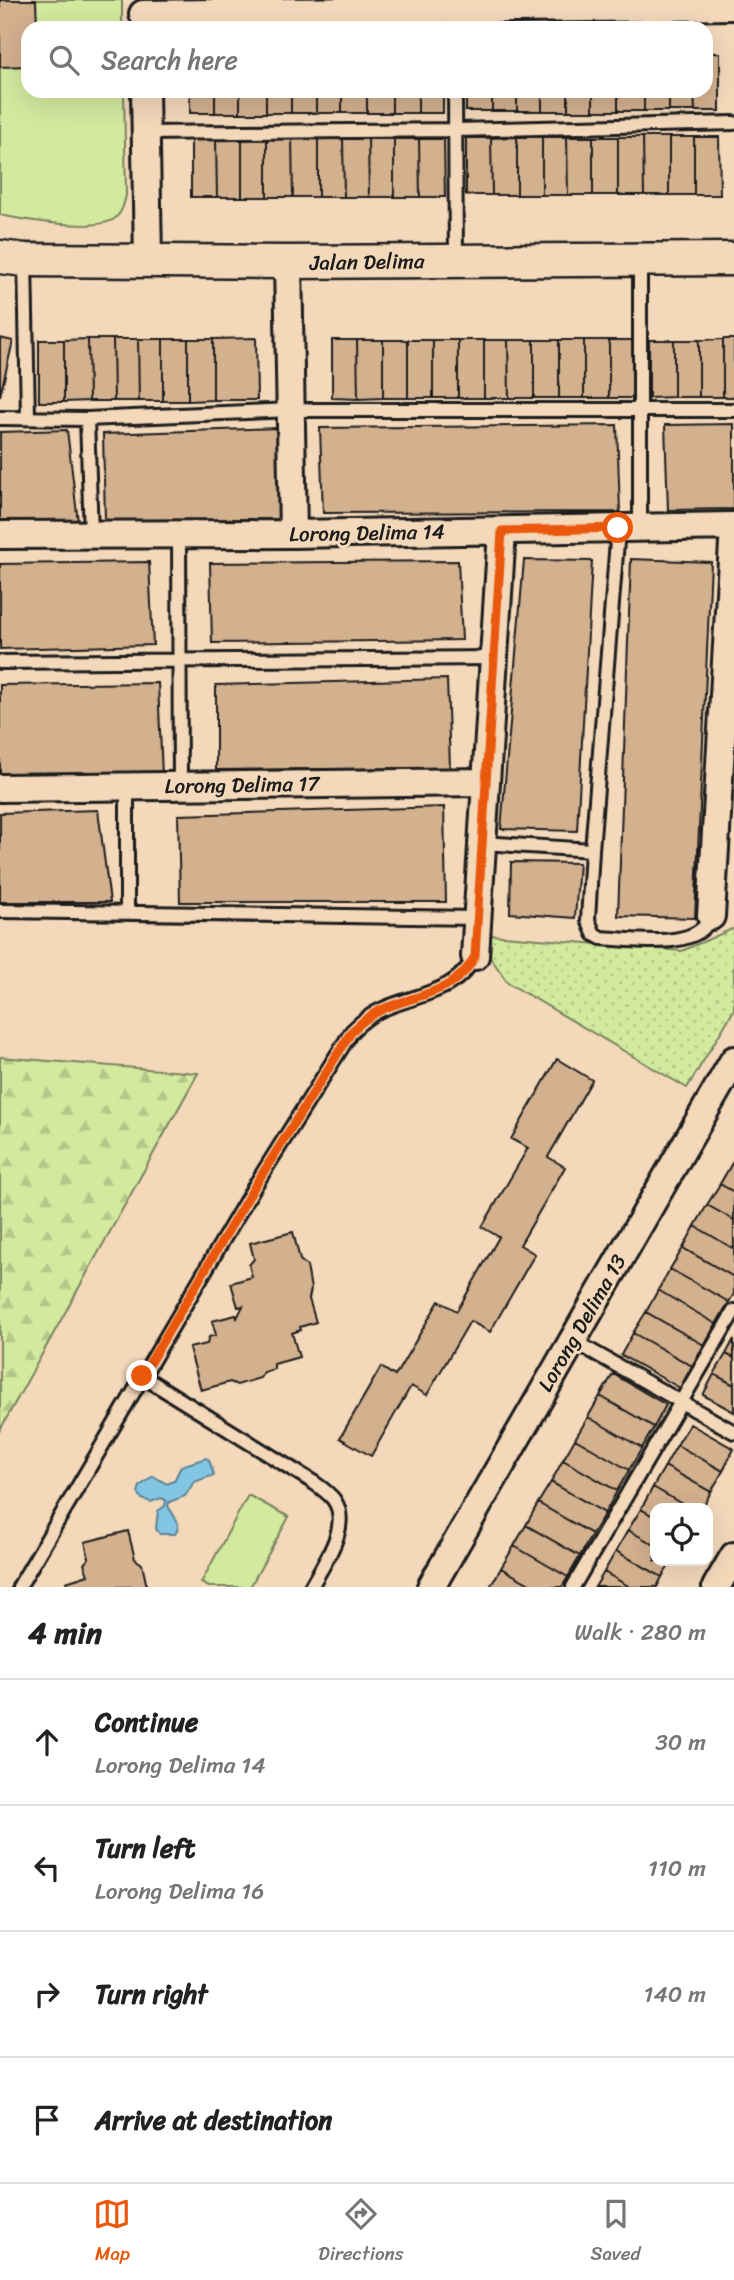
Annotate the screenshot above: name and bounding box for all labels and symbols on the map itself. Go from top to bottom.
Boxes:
street label: Jalan Delima [308,242,425,282]
route start [602,512,633,543]
street label: Lorong Delima 14 [289,513,445,553]
street label: Lorong Delima 17 [164,765,322,805]
street label: Lorong Delima 13 [527,1246,637,1399]
route end [126,1360,157,1391]

